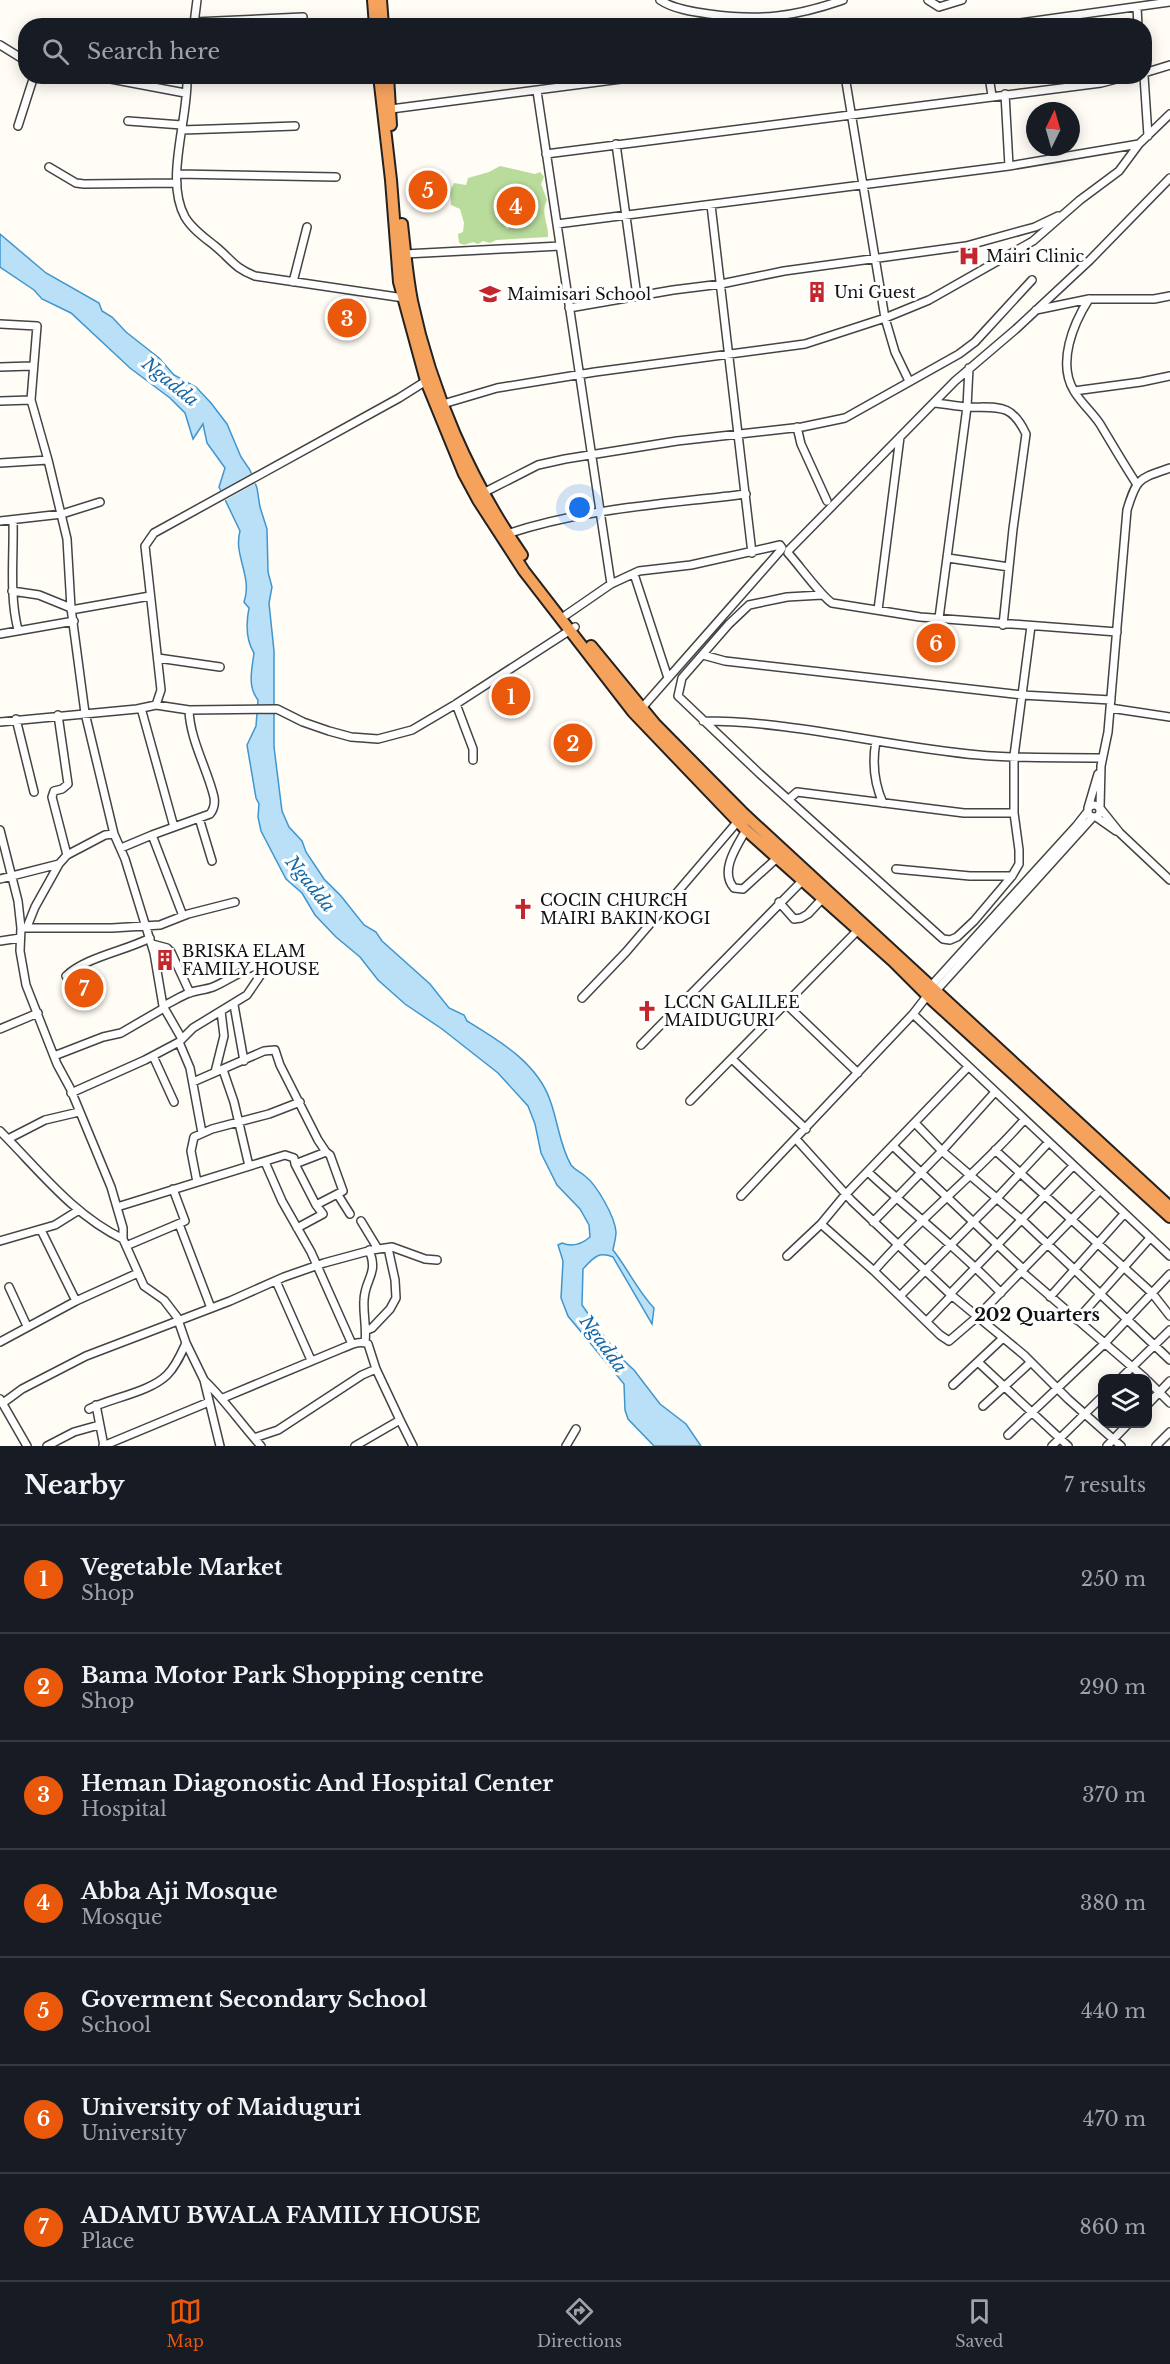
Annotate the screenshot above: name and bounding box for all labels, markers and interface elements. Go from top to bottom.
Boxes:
search box [18,18,1152,84]
icon: search [39,35,72,68]
text: Search here [87,38,220,65]
north arrow [1026,102,1080,156]
pin: 5 [408,168,448,213]
pin: 4 [496,184,536,228]
hospital icon: Mairi Clinic [957,244,981,268]
place label: Mairi Clinic [986,246,1084,266]
building icon: Uni Guest [805,280,829,304]
school or university icon: Maimisari School [478,282,502,306]
place label: Uni Guest [834,282,915,302]
place label: Maimisari School [507,284,651,304]
pin: 3 [328,296,366,340]
water label: Ngadda [137,352,203,411]
your location [565,493,594,522]
pin: 6 [916,620,956,666]
pin: 1 [492,674,530,718]
pin: 2 [554,720,592,766]
water label: Ngadda [280,851,339,917]
place label: COCIN CHURCH MAIRI BAKIN KOGI [540,890,710,928]
church icon: COCIN CHURCH MAIRI BAKIN KOGI [511,897,535,921]
place label: BRISKA ELAM FAMILY HOUSE [182,941,319,979]
building icon: BRISKA ELAM FAMILY HOUSE [153,948,177,972]
pin: 7 [64,966,104,1010]
place label: LCCN GALILEE MAIDUGURI [664,992,800,1030]
church icon: LCCN GALILEE MAIDUGURI [635,999,659,1023]
district label: 202 Quarters [974,1304,1100,1326]
water label: Ngadda [574,1310,631,1377]
map controls [1098,1374,1152,1428]
button: layers [1098,1374,1152,1428]
text: Nearby [24,1469,125,1501]
text: 7 results [1064,1473,1146,1497]
text: Vegetable Market [81,1554,282,1581]
text: 1 [39,1567,48,1591]
text: 250 m [1081,1567,1146,1591]
text: Shop [81,1581,134,1605]
text: Bama Motor Park Shopping centre [81,1662,484,1689]
text: 2 [37,1675,50,1699]
text: 290 m [1079,1675,1146,1699]
text: Shop [81,1689,134,1713]
text: Heman Diagonostic And Hospital Center [81,1770,553,1797]
text: 3 [37,1783,50,1807]
text: 370 m [1082,1783,1146,1807]
text: Hospital [81,1797,167,1821]
text: Abba Aji Mosque [81,1878,278,1905]
text: 4 [37,1891,50,1915]
text: 380 m [1080,1891,1146,1915]
text: Mosque [81,1905,162,1929]
text: Goverment Secondary School [81,1986,427,2013]
text: 5 [38,1999,49,2023]
text: 440 m [1081,1999,1146,2023]
text: School [81,2013,151,2037]
text: University of Maiduguri [81,2094,361,2121]
text: 6 [37,2107,50,2131]
text: 470 m [1083,2107,1146,2131]
text: University [81,2121,187,2145]
text: ADAMU BWALA FAMILY HOUSE [81,2202,480,2229]
text: 7 [38,2215,49,2239]
text: 860 m [1080,2215,1146,2239]
text: Place [81,2229,135,2253]
tab: Map [167,2295,204,2351]
tab: Directions [537,2295,622,2351]
tab: Saved [955,2295,1003,2351]

